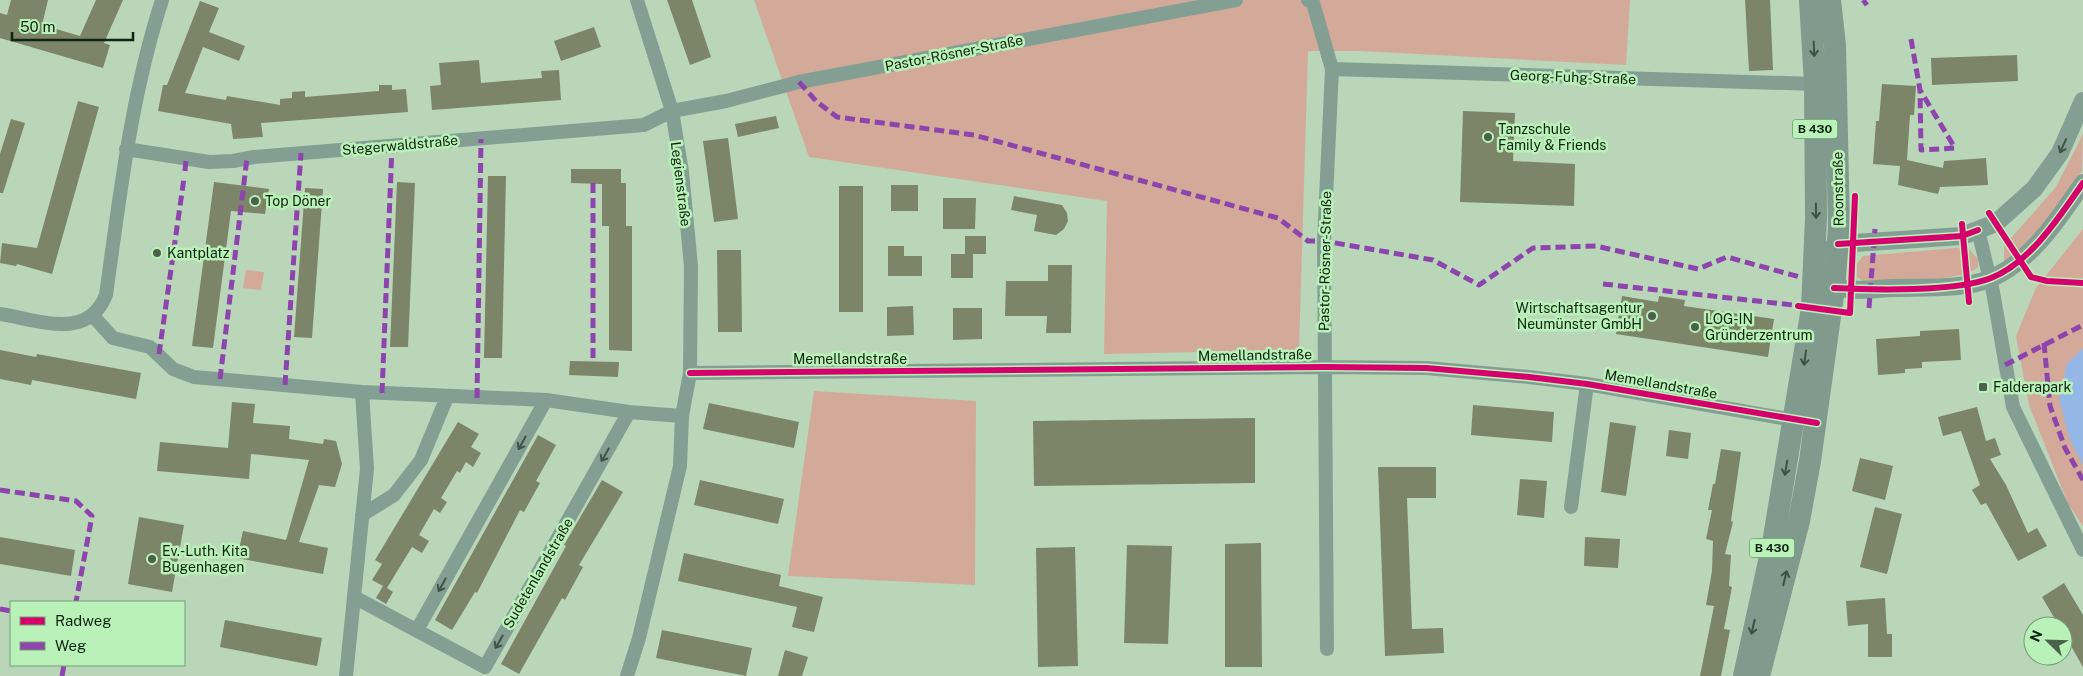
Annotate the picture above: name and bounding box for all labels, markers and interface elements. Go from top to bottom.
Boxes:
scale bar [12,10,134,42]
text: 50 m [20,18,55,35]
street label: Pastor-Rösner-Straße [884,32,1024,74]
one-way arrow [1809,40,1818,56]
street label: Georg-Fuhg-Straße [1510,67,1636,87]
road number: B 430 [1792,120,1838,138]
place label: Tanzschule Family & Friends [1498,121,1606,153]
marker: Tanzschule Family & Friends [1482,131,1494,143]
street label: Stegerwaldstraße [341,132,459,158]
one-way arrow [2058,138,2068,153]
street label: Legienstraße [668,141,694,227]
street label: Roonstraße [1829,152,1847,226]
street label: Pastor-Rösner-Straße [1316,191,1334,331]
place label: Top Döner [265,193,331,209]
marker: Top Döner [249,195,261,207]
one-way arrow [1811,202,1821,219]
place label: Kantplatz [167,245,230,261]
marker: Kantplatz [151,247,163,259]
place label: Wirtschaftsagentur Neumünster GmbH [1516,300,1642,332]
marker: Wirtschaftsagentur Neumünster GmbH [1646,310,1658,322]
place label: LOG-IN Gründerzentrum [1705,311,1813,343]
marker: LOG-IN Gründerzentrum [1689,321,1701,333]
street label: Memellandstraße [1198,346,1312,364]
one-way arrow [1800,350,1810,366]
street label: Memellandstraße [793,351,907,367]
street label: Memellandstraße [1603,366,1719,402]
place label: Falderapark [1993,379,2072,395]
marker: Falderapark [1977,381,1989,393]
one-way arrow [517,435,526,450]
one-way arrow [600,447,610,461]
one-way arrow [1781,460,1791,476]
street label: Sudetenlandstraße [500,515,576,631]
road number: B 430 [1750,538,1794,558]
place label: Ev.-Luth. Kita Bugenhagen [162,543,248,575]
marker: Ev.-Luth. Kita Bugenhagen [146,553,158,565]
one-way arrow [1781,571,1790,587]
one-way arrow [437,577,447,591]
legend [10,601,185,666]
text: Radweg [55,612,112,629]
north arrow [2023,616,2073,666]
one-way arrow [1748,619,1758,635]
text: N [2027,628,2046,644]
one-way arrow [494,634,504,649]
text: Weg [55,637,86,654]

